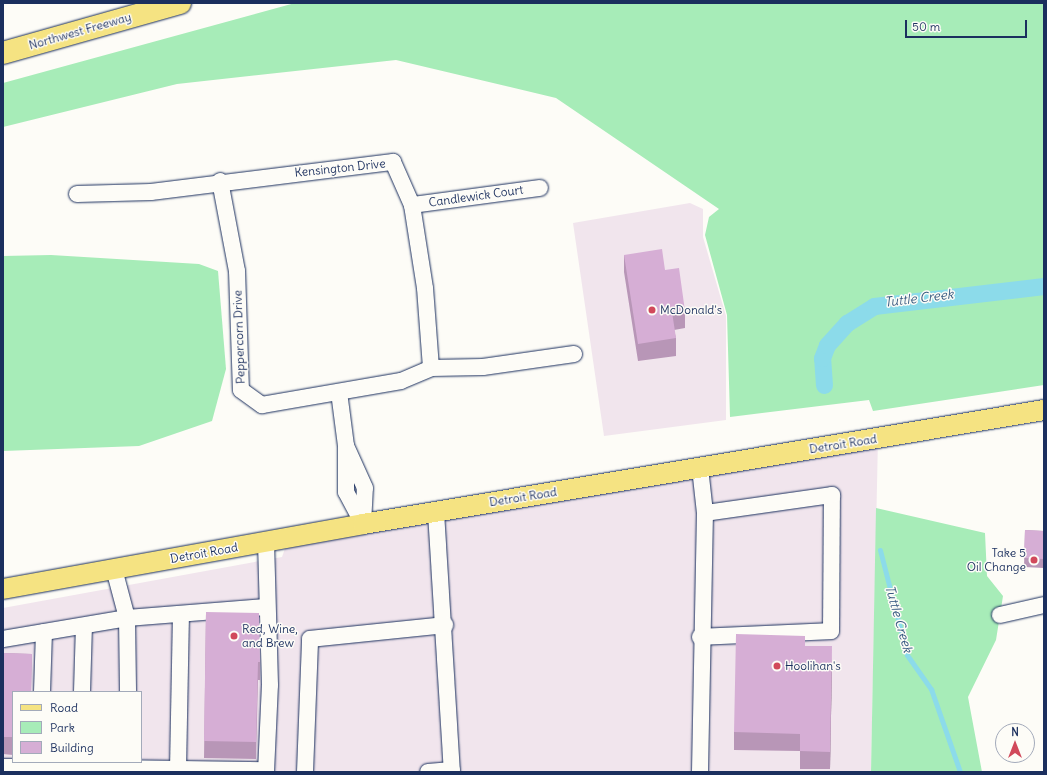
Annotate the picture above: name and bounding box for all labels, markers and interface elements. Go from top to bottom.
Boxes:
street label: Northwest Freeway [27,10,133,52]
scale bar [907,12,1029,38]
text: 50 m [912,19,940,34]
street label: Kensington Drive [294,156,386,180]
street label: Candlewick Court [428,182,524,210]
water label: Tuttle Creek [884,287,954,311]
street label: Peppercorn Drive [230,290,248,384]
place label: McDonald's [660,303,722,317]
marker: McDonald's [647,305,657,315]
street label: Detroit Road [808,432,878,456]
street label: Detroit Road [488,485,558,509]
street label: Detroit Road [169,540,239,566]
place label: Take 5 Oil Change [967,546,1026,574]
marker: Take 5 Oil Change [1029,555,1039,565]
water label: Tuttle Creek [881,584,915,654]
place label: Red, Wine, and Brew [242,622,298,650]
marker: Red, Wine, and Brew [229,631,239,641]
place label: Hoolihan's [785,659,841,673]
marker: Hoolihan's [772,661,782,671]
legend [12,691,142,763]
text: Road [50,700,78,715]
text: Park [50,720,75,735]
north arrow [995,723,1035,763]
text: N [1011,725,1019,739]
text: Building [50,740,94,755]

